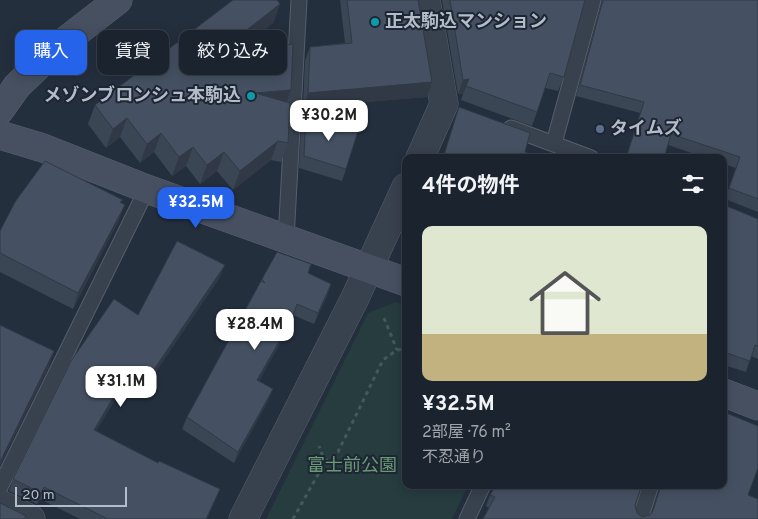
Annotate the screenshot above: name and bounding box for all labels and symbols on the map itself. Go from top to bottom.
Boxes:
place label: 正太駒込マンション [385,11,547,34]
marker: 正太駒込マンション [369,16,381,28]
place label: メゾンブロンシュ本駒込 [44,85,241,108]
marker: メゾンブロンシュ本駒込 [245,90,257,102]
pin: ¥30.2M [288,100,370,142]
place label: タイムズ [610,118,682,141]
marker: タイムズ [594,123,606,135]
pin: ¥32.5M [155,186,237,229]
pin: ¥28.4M [214,308,296,351]
pin: ¥31.1M [80,366,162,408]
park label: 富士前公園 [307,455,397,478]
scale bar [15,484,128,507]

